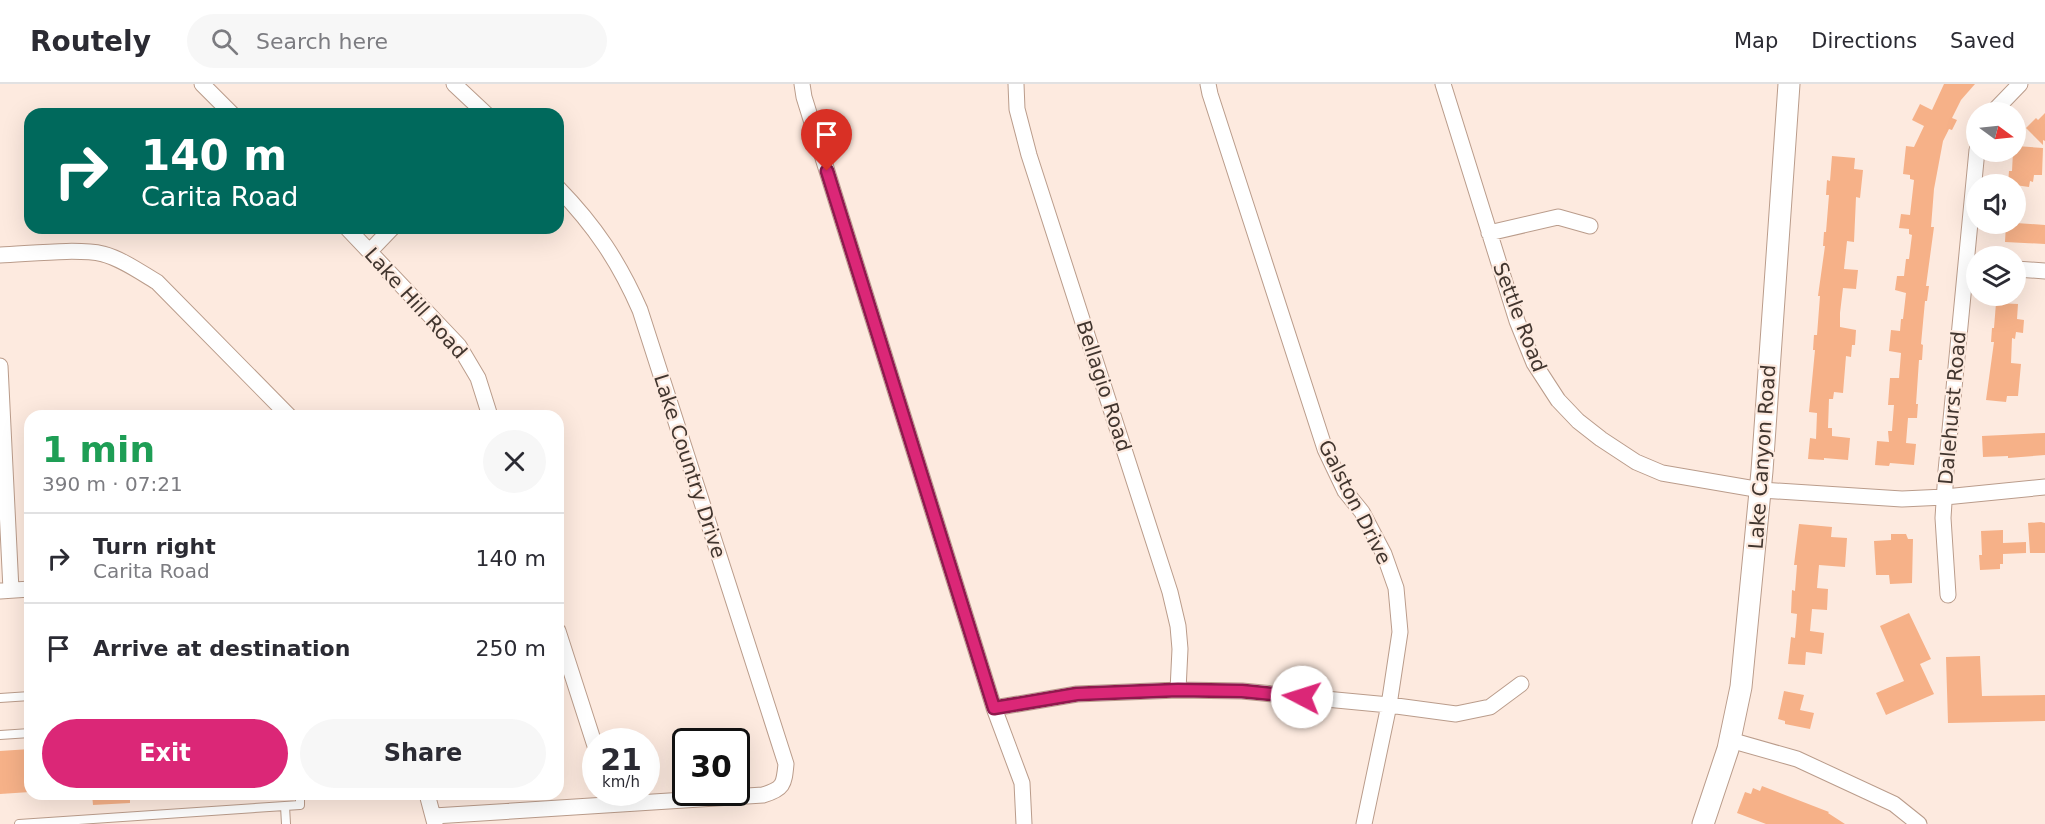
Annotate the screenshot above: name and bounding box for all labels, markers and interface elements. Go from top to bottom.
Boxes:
search box [187,14,607,68]
text: Routely [30,25,151,58]
icon: search [208,25,241,58]
text: Search here [256,29,388,54]
text: Map [1734,29,1778,53]
text: Directions [1811,29,1917,53]
text: Saved [1950,29,2015,53]
north arrow [1966,102,2026,162]
map controls [1966,102,2026,306]
pin [801,109,852,171]
icon: arrive [810,118,843,151]
text: 140 m [141,131,287,180]
icon: right [42,132,120,210]
button: sound [1966,174,2026,234]
text: Carita Road [141,181,298,212]
street label: Lake Hill Road [360,243,472,363]
button: layers [1966,246,2026,306]
street label: Settle Road [1488,259,1552,375]
street label: Bellagio Road [1072,317,1136,455]
street label: Dalehurst Road [1933,330,1971,486]
street label: Lake Canyon Road [1744,364,1780,550]
street label: Lake Country Drive [649,371,731,561]
text: 1 min [42,429,155,470]
button: close [483,430,546,493]
street label: Galston Drive [1313,436,1397,568]
text: 390 m · 07:21 [42,472,183,496]
text: Turn right [93,534,216,559]
icon: right [42,542,75,575]
text: 140 m [476,546,546,571]
text: Carita Road [93,559,210,583]
icon: arrive [42,632,75,665]
text: Arrive at destination [93,636,350,661]
text: 250 m [476,636,546,661]
position arrow [1270,665,1334,729]
button: Exit [42,719,288,788]
button: Share [300,719,546,788]
speed limit sign: 30 [672,728,750,806]
text: 21 [600,742,642,777]
text: km/h [602,773,640,791]

